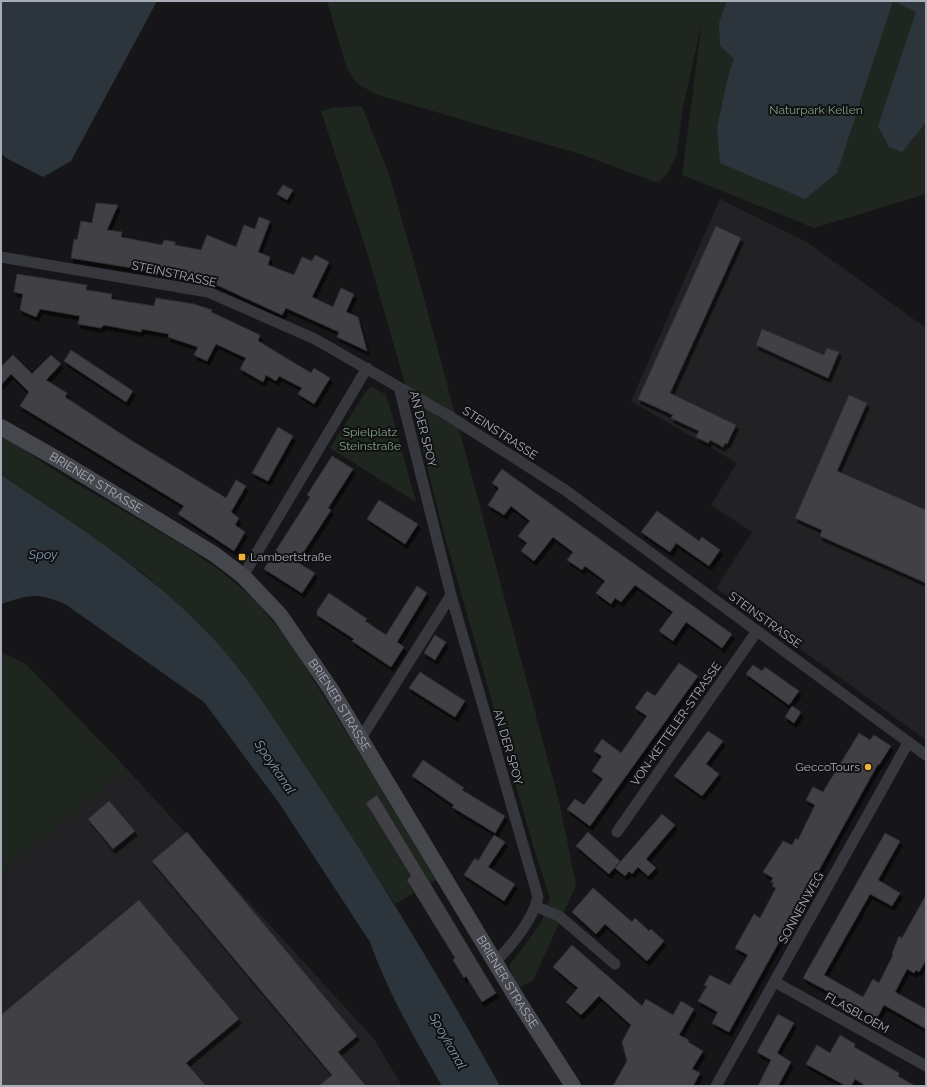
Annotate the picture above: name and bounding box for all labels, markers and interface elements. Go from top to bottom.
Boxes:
park label: Naturpark Kellen [769,103,863,117]
street label: STEINSTRASSE [130,258,218,290]
street label: AN DER SPOY [407,389,439,469]
street label: STEINSTRASSE [460,404,540,462]
park label: Spielplatz Steinstraße [339,425,401,453]
street label: BRIENER STRASSE [47,449,145,516]
water label: Spoy [28,547,58,562]
place label: Lambertstraße [250,550,331,564]
marker: Lambertstraße [237,552,247,562]
street label: STEINSTRASSE [726,589,804,651]
street label: BRIENER STRASSE [305,656,373,754]
street label: VON-KETTELER-STRASSE [628,660,724,788]
street label: AN DER SPOY [490,707,526,787]
water label: Spoykanal [251,736,299,797]
place label: GeccoTours [795,760,860,774]
marker: GeccoTours [863,762,873,772]
street label: SONNENWEG [776,870,826,946]
street label: BRIENER STRASSE [474,933,541,1031]
street label: FLASBLOEM [823,990,891,1036]
water label: Spoykanal [426,1009,470,1072]

